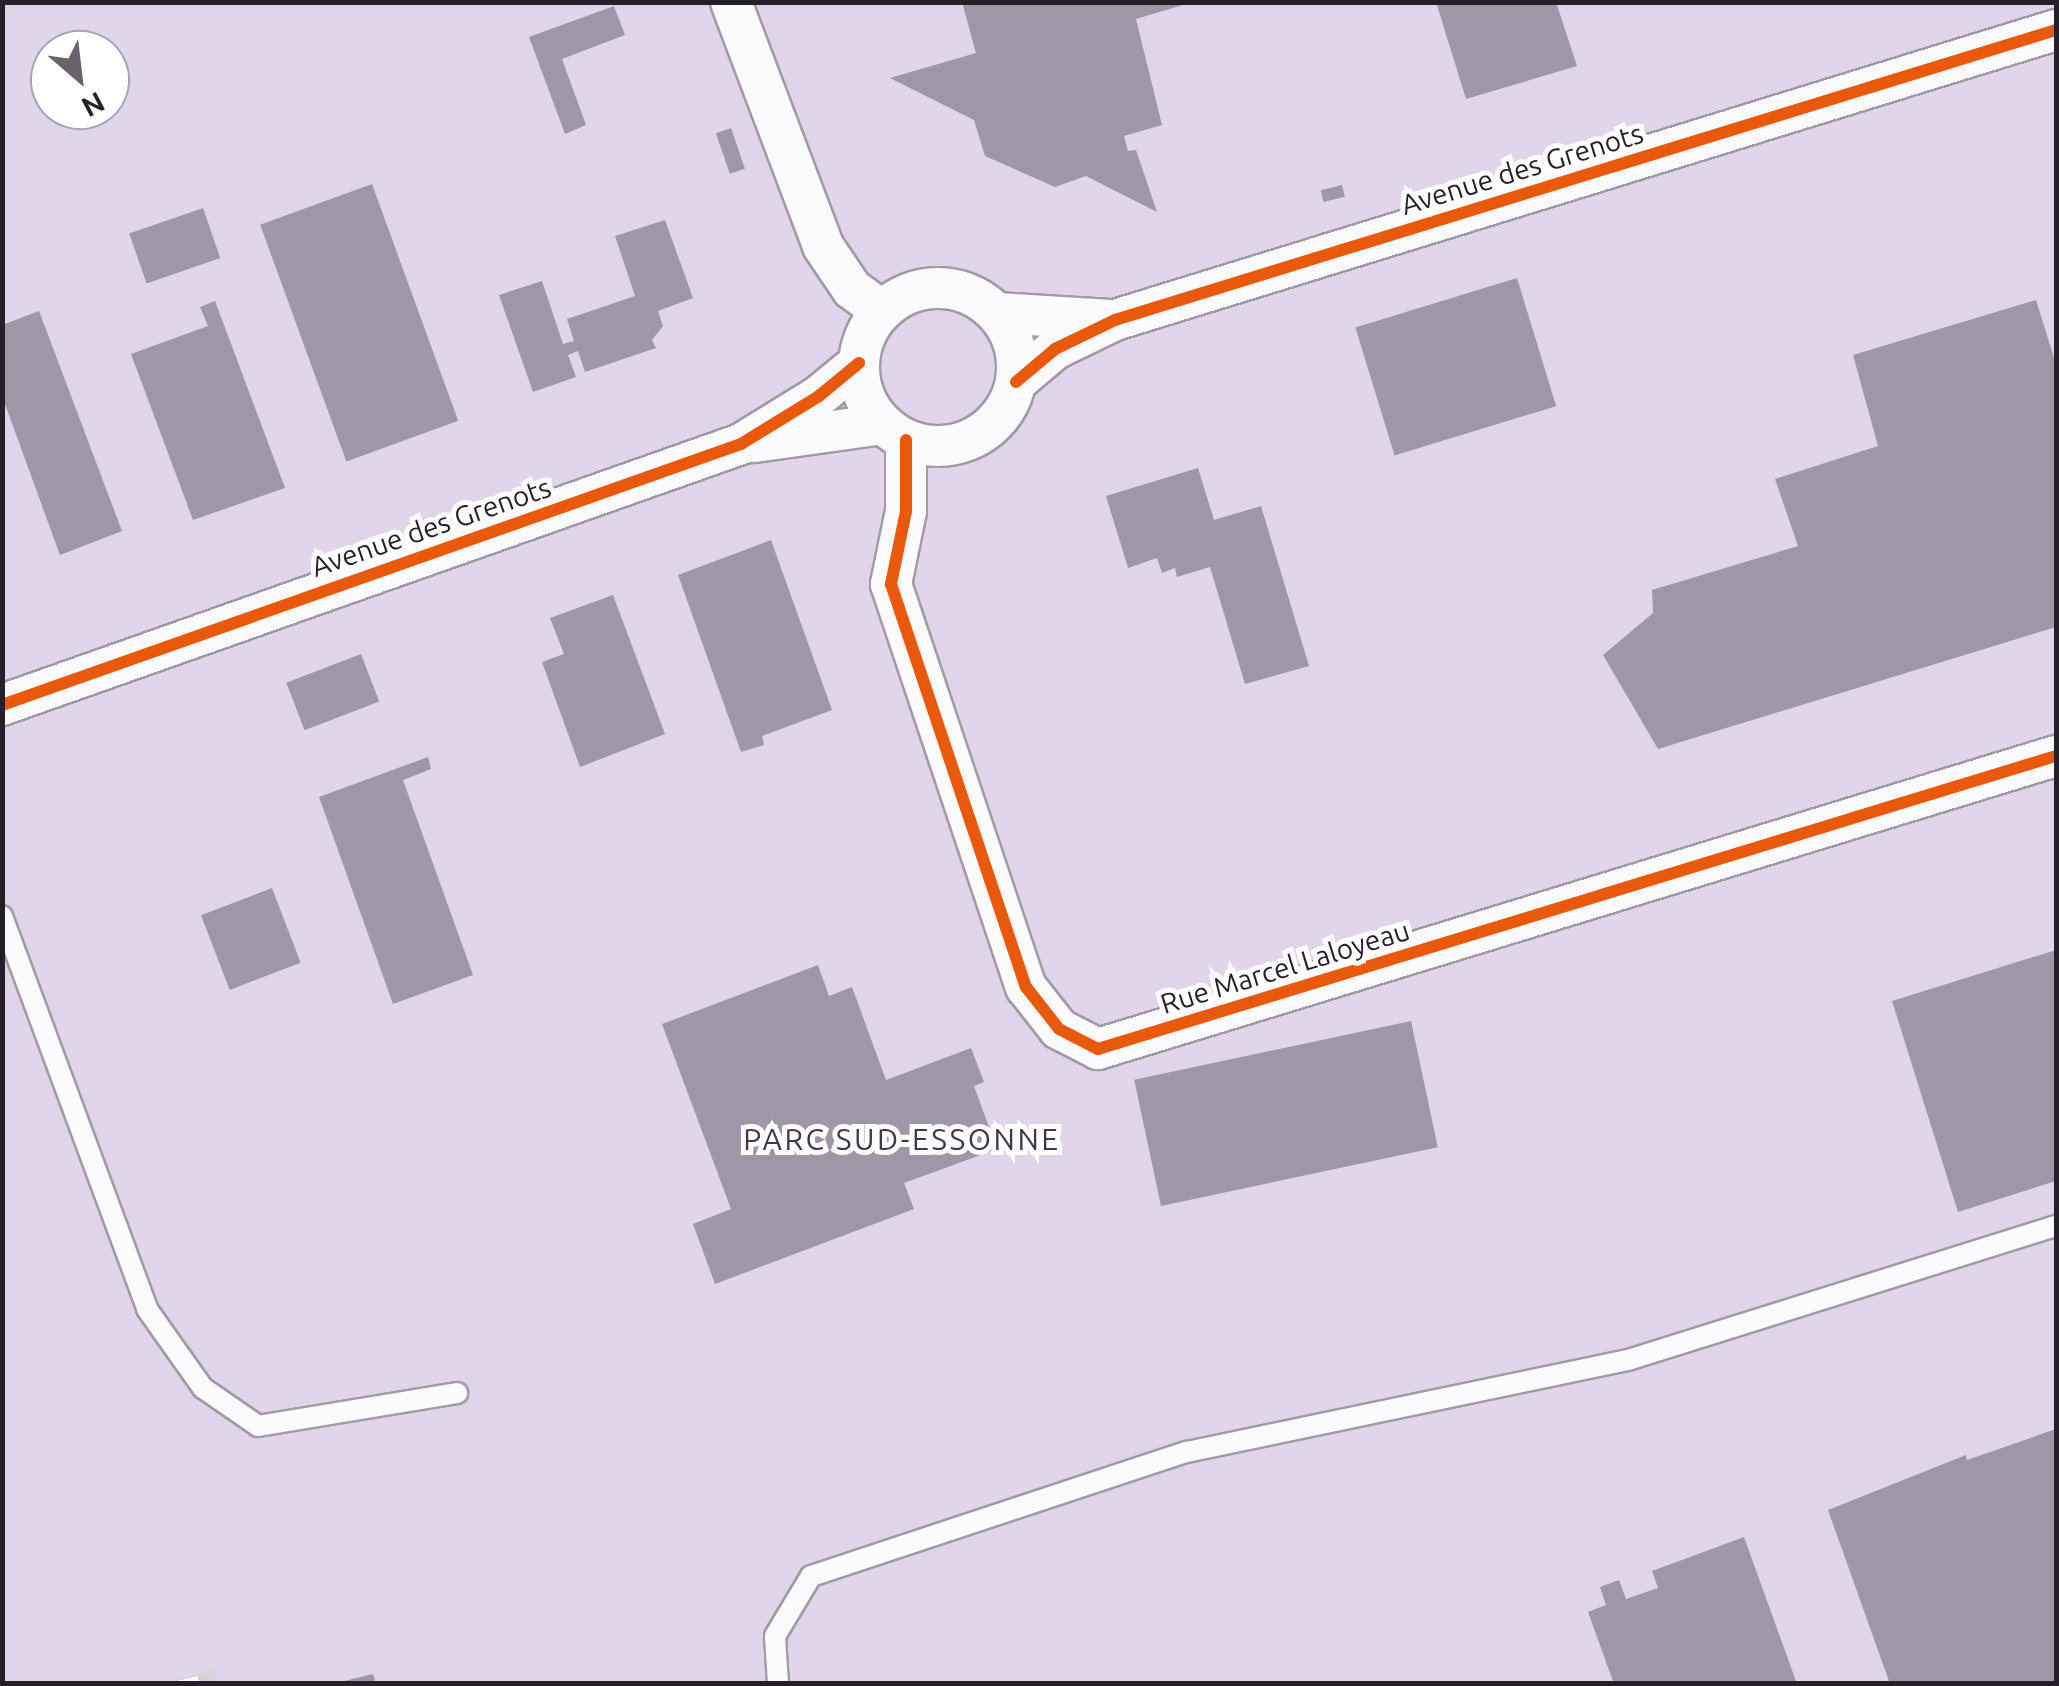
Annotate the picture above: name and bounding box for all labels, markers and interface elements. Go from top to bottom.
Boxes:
north arrow [30,30,130,130]
text: N [77,87,110,124]
street label: Avenue des Grenots [1397,116,1647,222]
street label: Avenue des Grenots [307,470,555,584]
street label: Rue Marcel Laloyeau [1157,913,1413,1021]
district label: PARC SUD-ESSONNE [743,1121,1061,1157]

